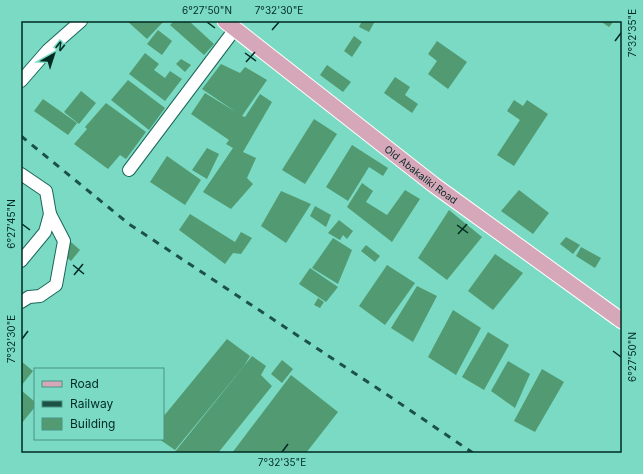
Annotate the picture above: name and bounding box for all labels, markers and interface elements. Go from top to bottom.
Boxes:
text: 6°27'50"N [182,4,232,16]
text: 7°32'30"E [255,4,303,16]
text: 7°32'35"E [626,9,638,57]
north arrow [34,34,74,74]
text: N [53,38,68,54]
street label: Old Abakaliki Road [382,143,460,206]
text: 6°27'45"N [5,199,17,249]
text: 7°32'30"E [5,315,17,363]
text: 6°27'50"N [626,332,638,382]
legend [34,368,164,440]
text: Road [70,376,99,391]
text: Railway [70,396,114,411]
text: Building [70,416,115,431]
text: 7°32'35"E [258,456,306,468]

